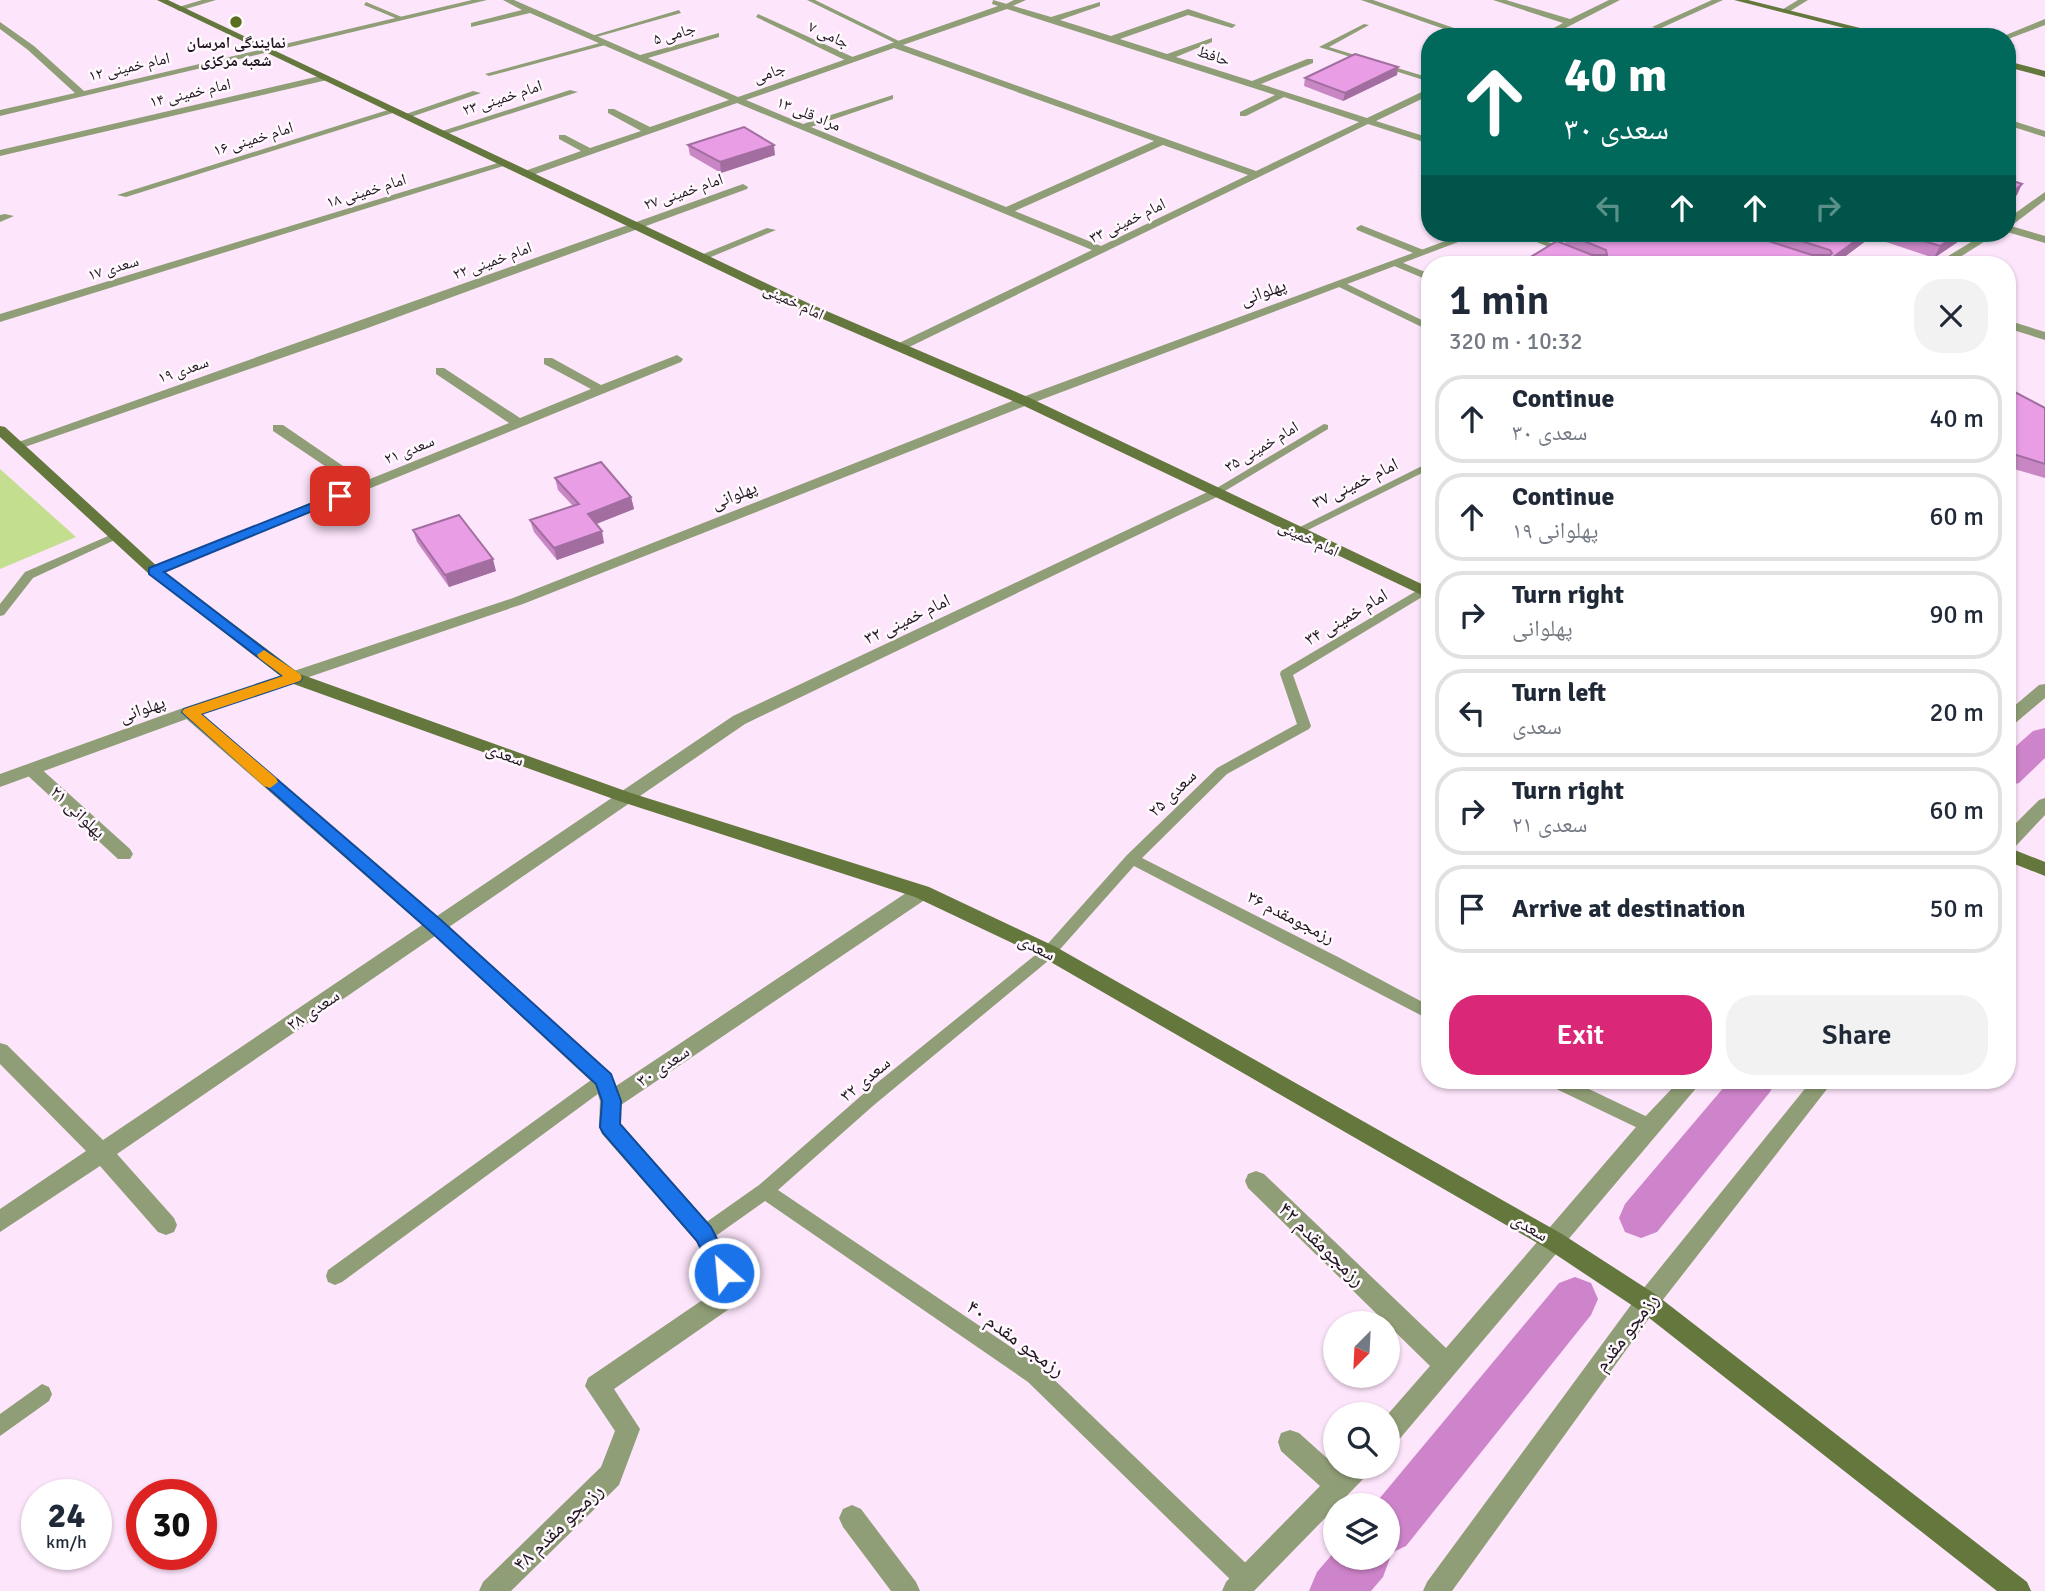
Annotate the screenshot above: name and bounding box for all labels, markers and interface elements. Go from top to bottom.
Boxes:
marker: نمایندگی امرسان شعبه مرکزی [228,14,244,30]
street label: جامی ۷ [805,17,852,53]
street label: جامی ۵ [651,18,698,50]
place label: نمایندگی امرسان شعبه مرکزی [186,33,286,71]
street label: حافظ [1195,41,1233,71]
text: 40 m [1564,45,1667,105]
street label: امام خمینی ۱۲ [87,48,172,86]
icon: ahead [1449,56,1540,147]
street label: جامی [751,58,788,88]
street label: امام خمینی ۱۴ [148,74,233,112]
street label: امام خمینی ۲۳ [460,76,545,120]
street label: مراد قلی ۱۳ [774,92,844,136]
text: سعدی ۳۰ [1564,109,1669,148]
street label: امام خمینی ۱۶ [211,117,296,161]
street label: امام خمینی ۱۸ [324,169,409,213]
street label: امام خمینی ۲۷ [641,169,726,215]
icon: left [1590,189,1628,227]
icon: ahead [1663,189,1701,227]
icon: ahead [1736,189,1774,227]
icon: right [1809,189,1847,227]
street label: امام خمینی ۳۳ [1086,194,1169,248]
street label: امام خمینی ۲۲ [450,237,535,284]
street label: سعدی ۱۷ [85,251,141,285]
street label: پهلوانی [1237,274,1289,311]
text: 1 min [1449,275,1550,326]
street label: امام خمینی [760,279,827,325]
button: close [1914,279,1988,353]
text: 320 m · 10:32 [1449,327,1583,356]
street label: سعدی ۱۹ [155,352,211,388]
text: Continue [1512,383,1614,415]
icon: ahead [1453,400,1491,438]
text: 40 m [1929,403,1984,435]
street label: امام خمینی ۳۵ [1221,417,1302,477]
text: سعدی ۳۰ [1512,418,1588,447]
street label: سعدی ۲۱ [381,431,437,469]
street label: امام خمینی ۳۷ [1308,453,1402,514]
pin [310,466,370,526]
street label: پهلوانی [708,476,760,514]
icon: arrive [321,477,359,515]
text: Continue [1512,481,1614,513]
icon: ahead [1453,498,1491,536]
text: 60 m [1929,501,1984,533]
street label: امام خمینی [1275,516,1342,562]
text: پهلوانی ۱۹ [1512,516,1598,545]
text: Turn right [1512,579,1624,611]
street label: امام خمینی ۳۴ [1301,584,1392,651]
street label: امام خمینی ۳۲ [860,589,954,650]
icon: right [1453,596,1491,634]
text: 90 m [1929,599,1984,631]
text: پهلوانی [1512,614,1573,643]
text: Turn left [1512,677,1606,709]
street label: پهلوانی [116,691,168,728]
icon: left [1453,694,1491,732]
text: 20 m [1929,697,1984,729]
text: سعدی [1512,712,1562,741]
street label: سعدی [483,737,527,771]
street label: سعدی ۲۵ [1143,765,1201,821]
text: Turn right [1512,775,1624,807]
street label: پهلوانی ۲۱ [46,781,110,843]
icon: right [1453,792,1491,830]
text: 60 m [1929,795,1984,827]
text: سعدی ۲۱ [1512,810,1588,839]
street label: رزمجومقدم ۳۶ [1243,886,1338,949]
icon: arrive [1453,890,1491,928]
text: Arrive at destination [1512,893,1745,925]
text: 50 m [1929,893,1984,925]
street label: سعدی [1015,928,1059,966]
street label: سعدی ۲۸ [282,984,344,1036]
button: Exit [1449,995,1712,1075]
button: Share [1726,995,1988,1075]
street label: سعدی ۳۰ [632,1040,694,1092]
street label: سعدی ۳۲ [835,1052,895,1106]
street label: رزمجومقدم ۴۲ [1272,1196,1371,1293]
street label: سعدی [1508,1208,1552,1246]
position arrow [687,1236,761,1310]
street label: رزمجو مقدم [1588,1287,1665,1377]
street label: رزمجو مقدم ۴۰ [961,1293,1070,1383]
north arrow [1323,1311,1400,1388]
map controls [1323,1311,1400,1570]
button: search [1323,1402,1400,1479]
street label: رزمجو مقدم ۴۸ [507,1477,609,1577]
speed limit sign: 30 [126,1479,217,1570]
button: layers [1323,1493,1400,1570]
text: 24 [48,1494,85,1537]
text: km/h [46,1531,87,1553]

